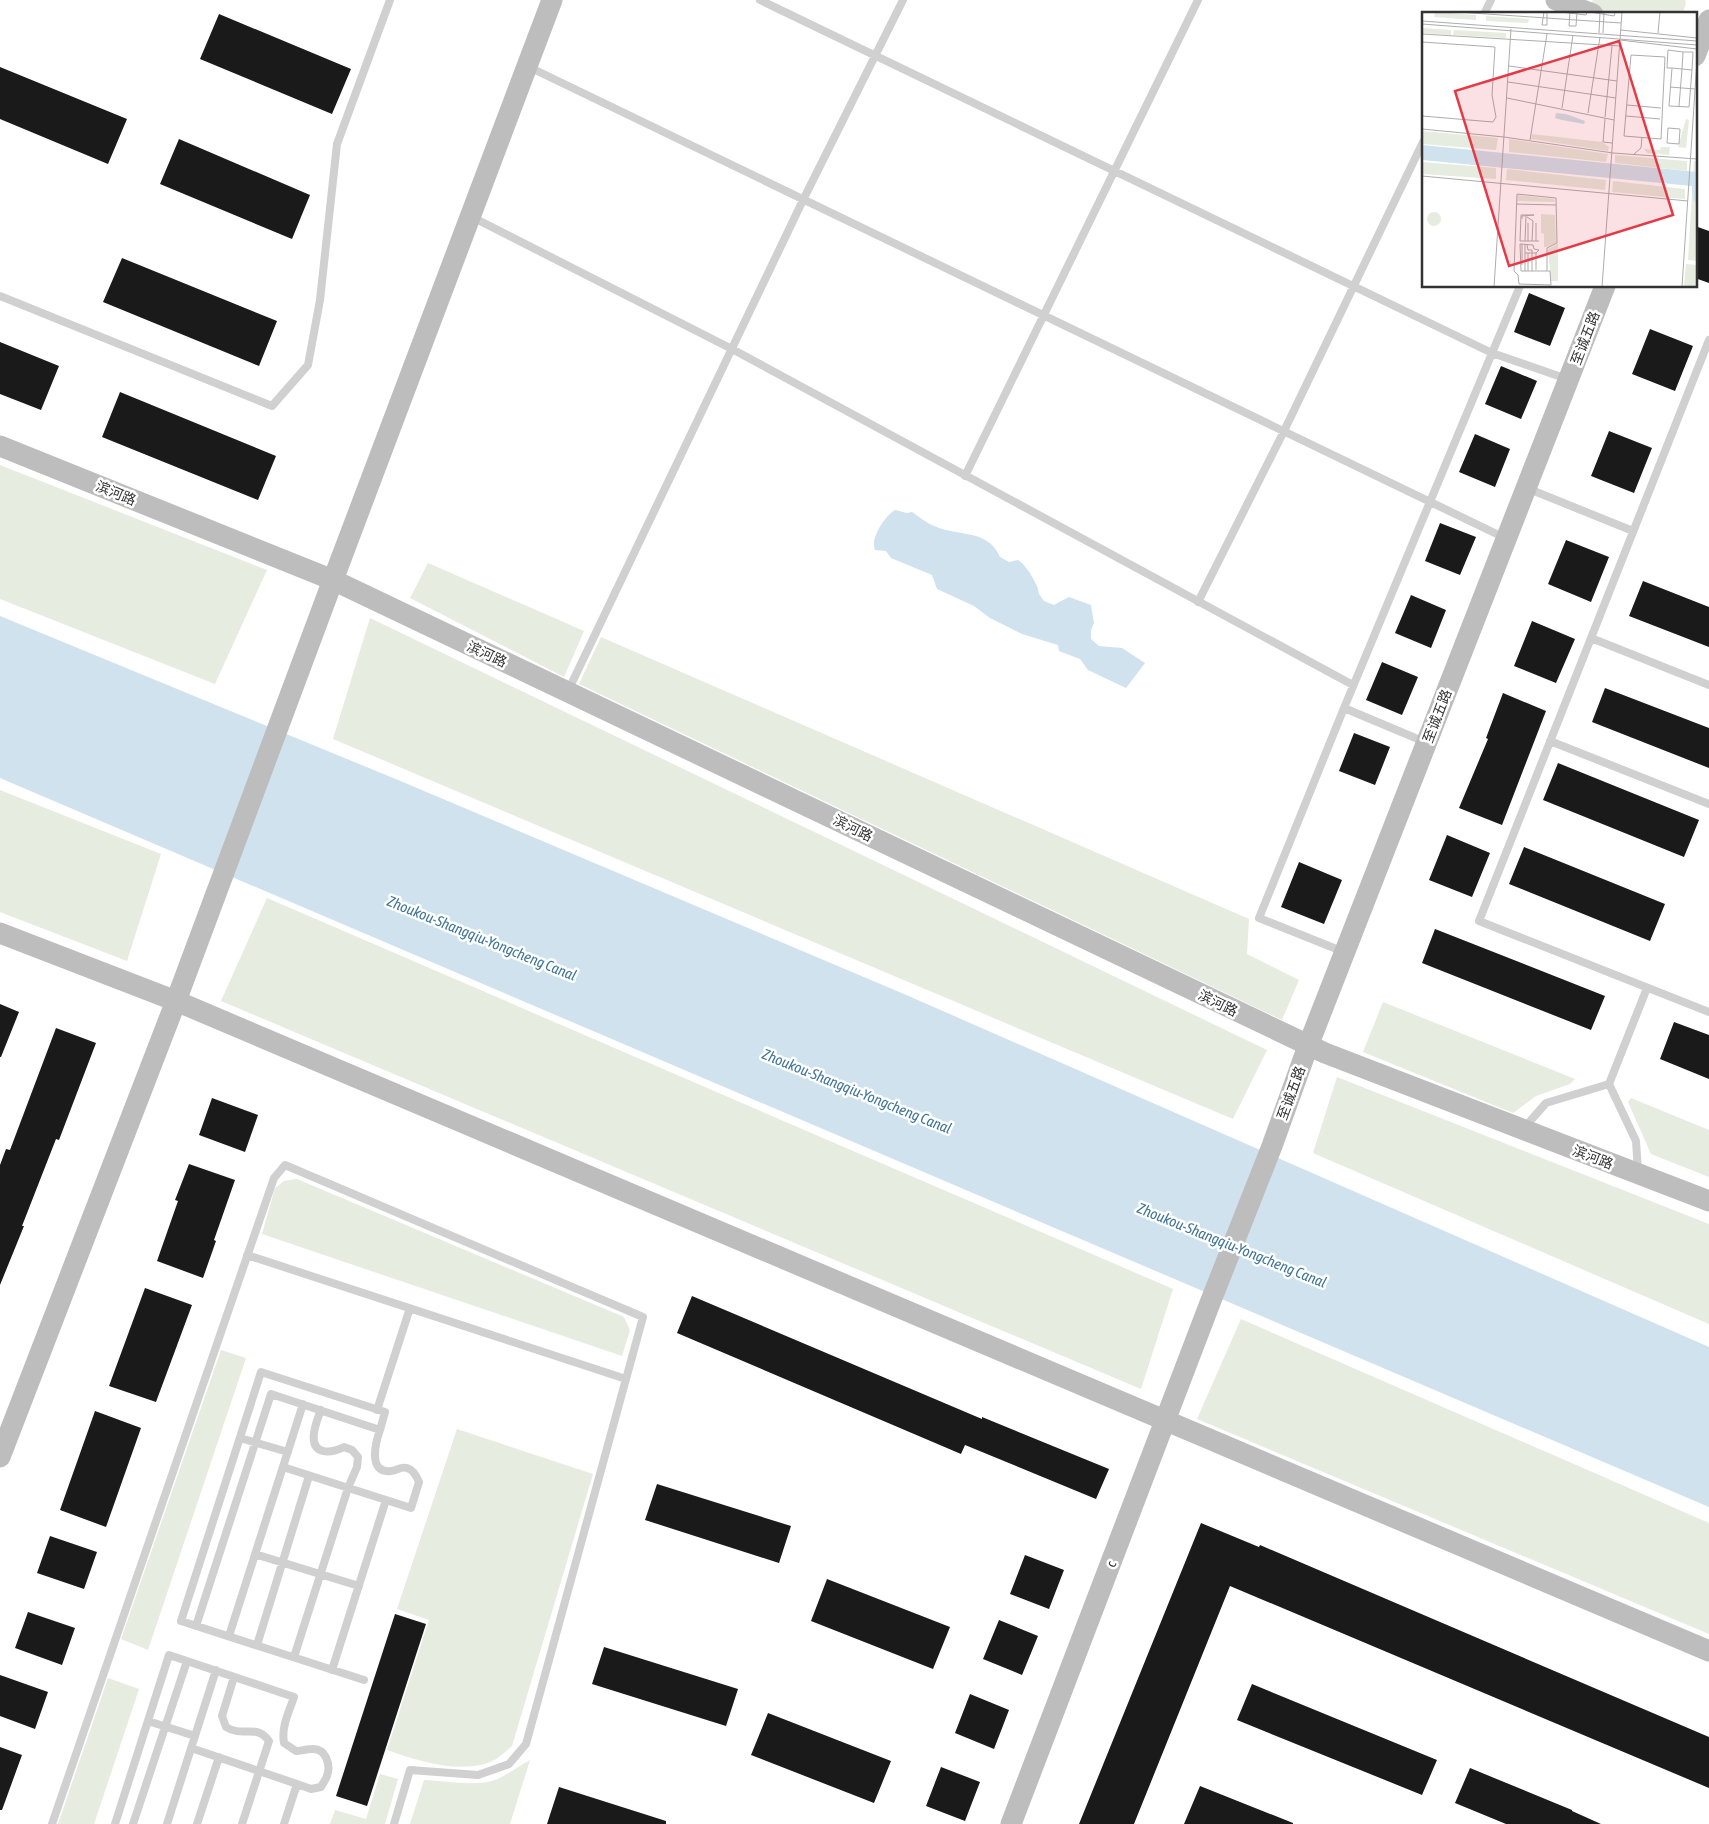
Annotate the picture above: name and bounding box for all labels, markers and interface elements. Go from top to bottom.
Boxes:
inset map [1422,12,1696,288]
street label: 至诚五路 [1567,309,1603,367]
street label: 滨河路 [94,478,138,508]
street label: 滨河路 [465,638,509,670]
street label: 至诚五路 [1419,687,1455,745]
street label: 滨河路 [831,812,875,844]
water label: Zhoukou-Shangqiu-Yongcheng Canal [385,892,579,984]
street label: 滨河路 [1196,987,1240,1019]
water label: Zhoukou-Shangqiu-Yongcheng Canal [760,1045,954,1137]
street label: 至诚五路 [1274,1064,1308,1122]
street label: 滨河路 [1571,1142,1615,1172]
water label: Zhoukou-Shangqiu-Yongcheng Canal [1135,1199,1329,1291]
street label: c [1103,1558,1120,1569]

